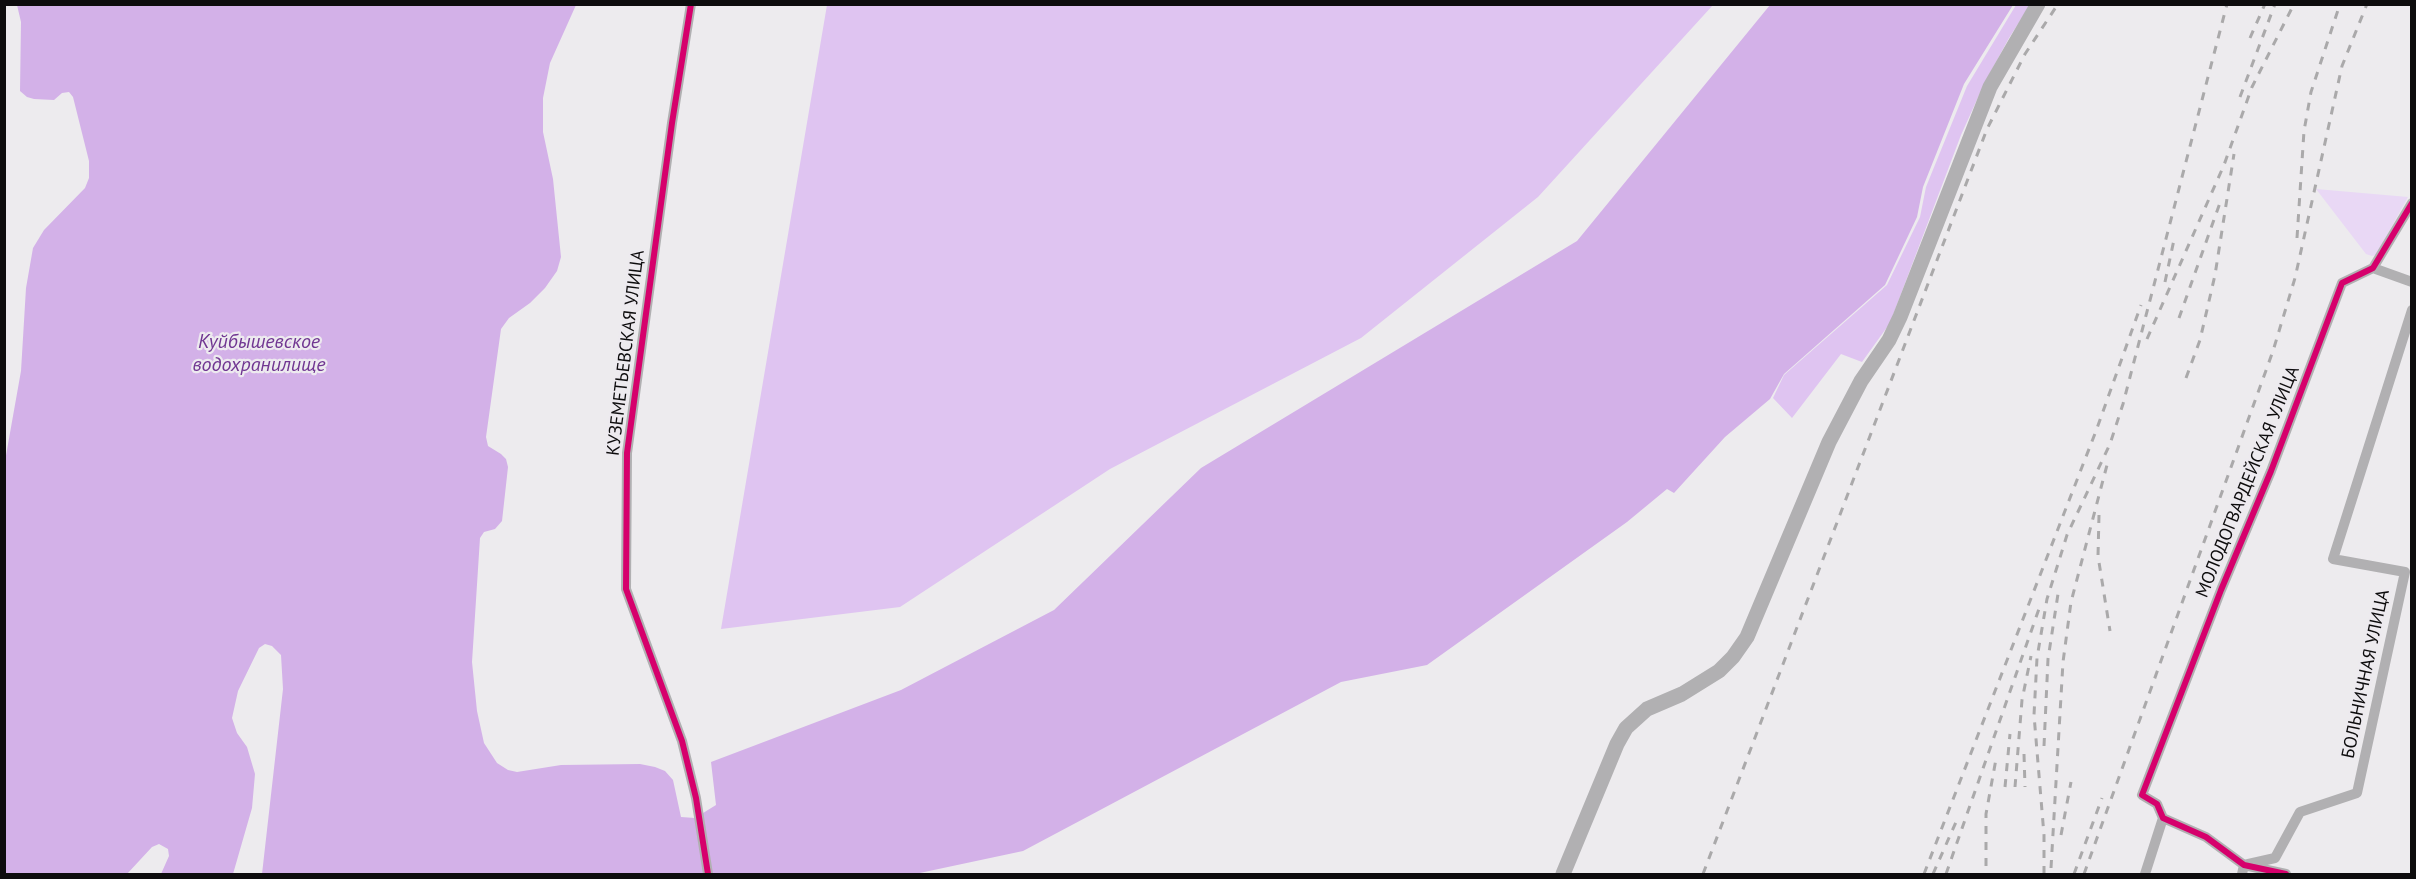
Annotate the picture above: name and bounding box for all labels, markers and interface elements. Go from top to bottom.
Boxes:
street label: КУЗЕМЕТЬЕВСКАЯ УЛИЦА [603,249,649,457]
water label: Куйбышевское водохранилище [192,330,326,377]
street label: МОЛОДОГВАРДЕЙСКАЯ УЛИЦА [2192,363,2304,601]
street label: БОЛЬНИЧНАЯ УЛИЦА [2338,588,2394,760]

